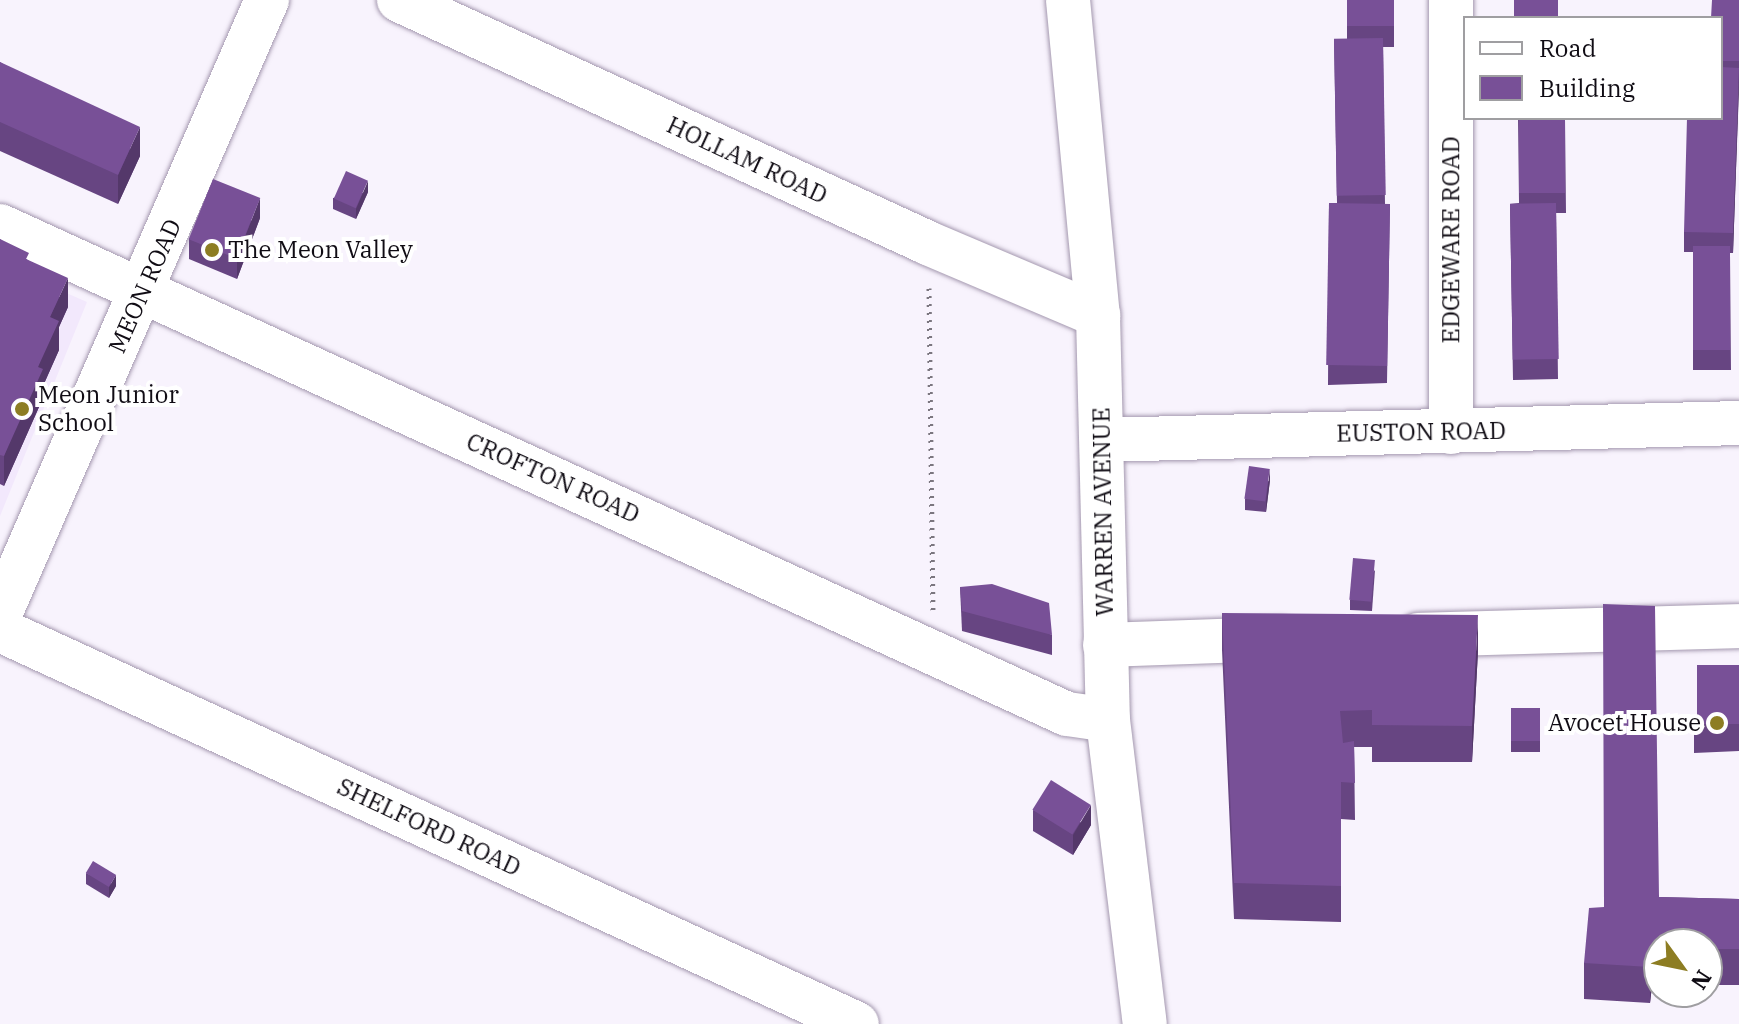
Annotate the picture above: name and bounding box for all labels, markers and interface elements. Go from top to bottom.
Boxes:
legend [1463,16,1723,120]
text: Road [1539,32,1596,64]
text: Building [1539,72,1635,104]
street label: HOLLAM ROAD [662,110,832,210]
street label: EDGEWARE ROAD [1437,136,1465,344]
street label: MEON ROAD [103,215,187,357]
place label: The Meon Valley [228,236,413,264]
marker: The Meon Valley [203,241,221,259]
place label: Meon Junior School [38,381,179,437]
marker: Meon Junior School [13,400,31,418]
street label: WARREN AVENUE [1087,407,1119,617]
street label: EUSTON ROAD [1336,416,1506,448]
street label: CROFTON ROAD [462,427,644,529]
place label: Avocet House [1548,709,1701,737]
marker: Avocet House [1708,714,1726,732]
street label: SHELFORD ROAD [333,772,525,882]
north arrow [1643,928,1723,1008]
text: N [1685,965,1719,995]

